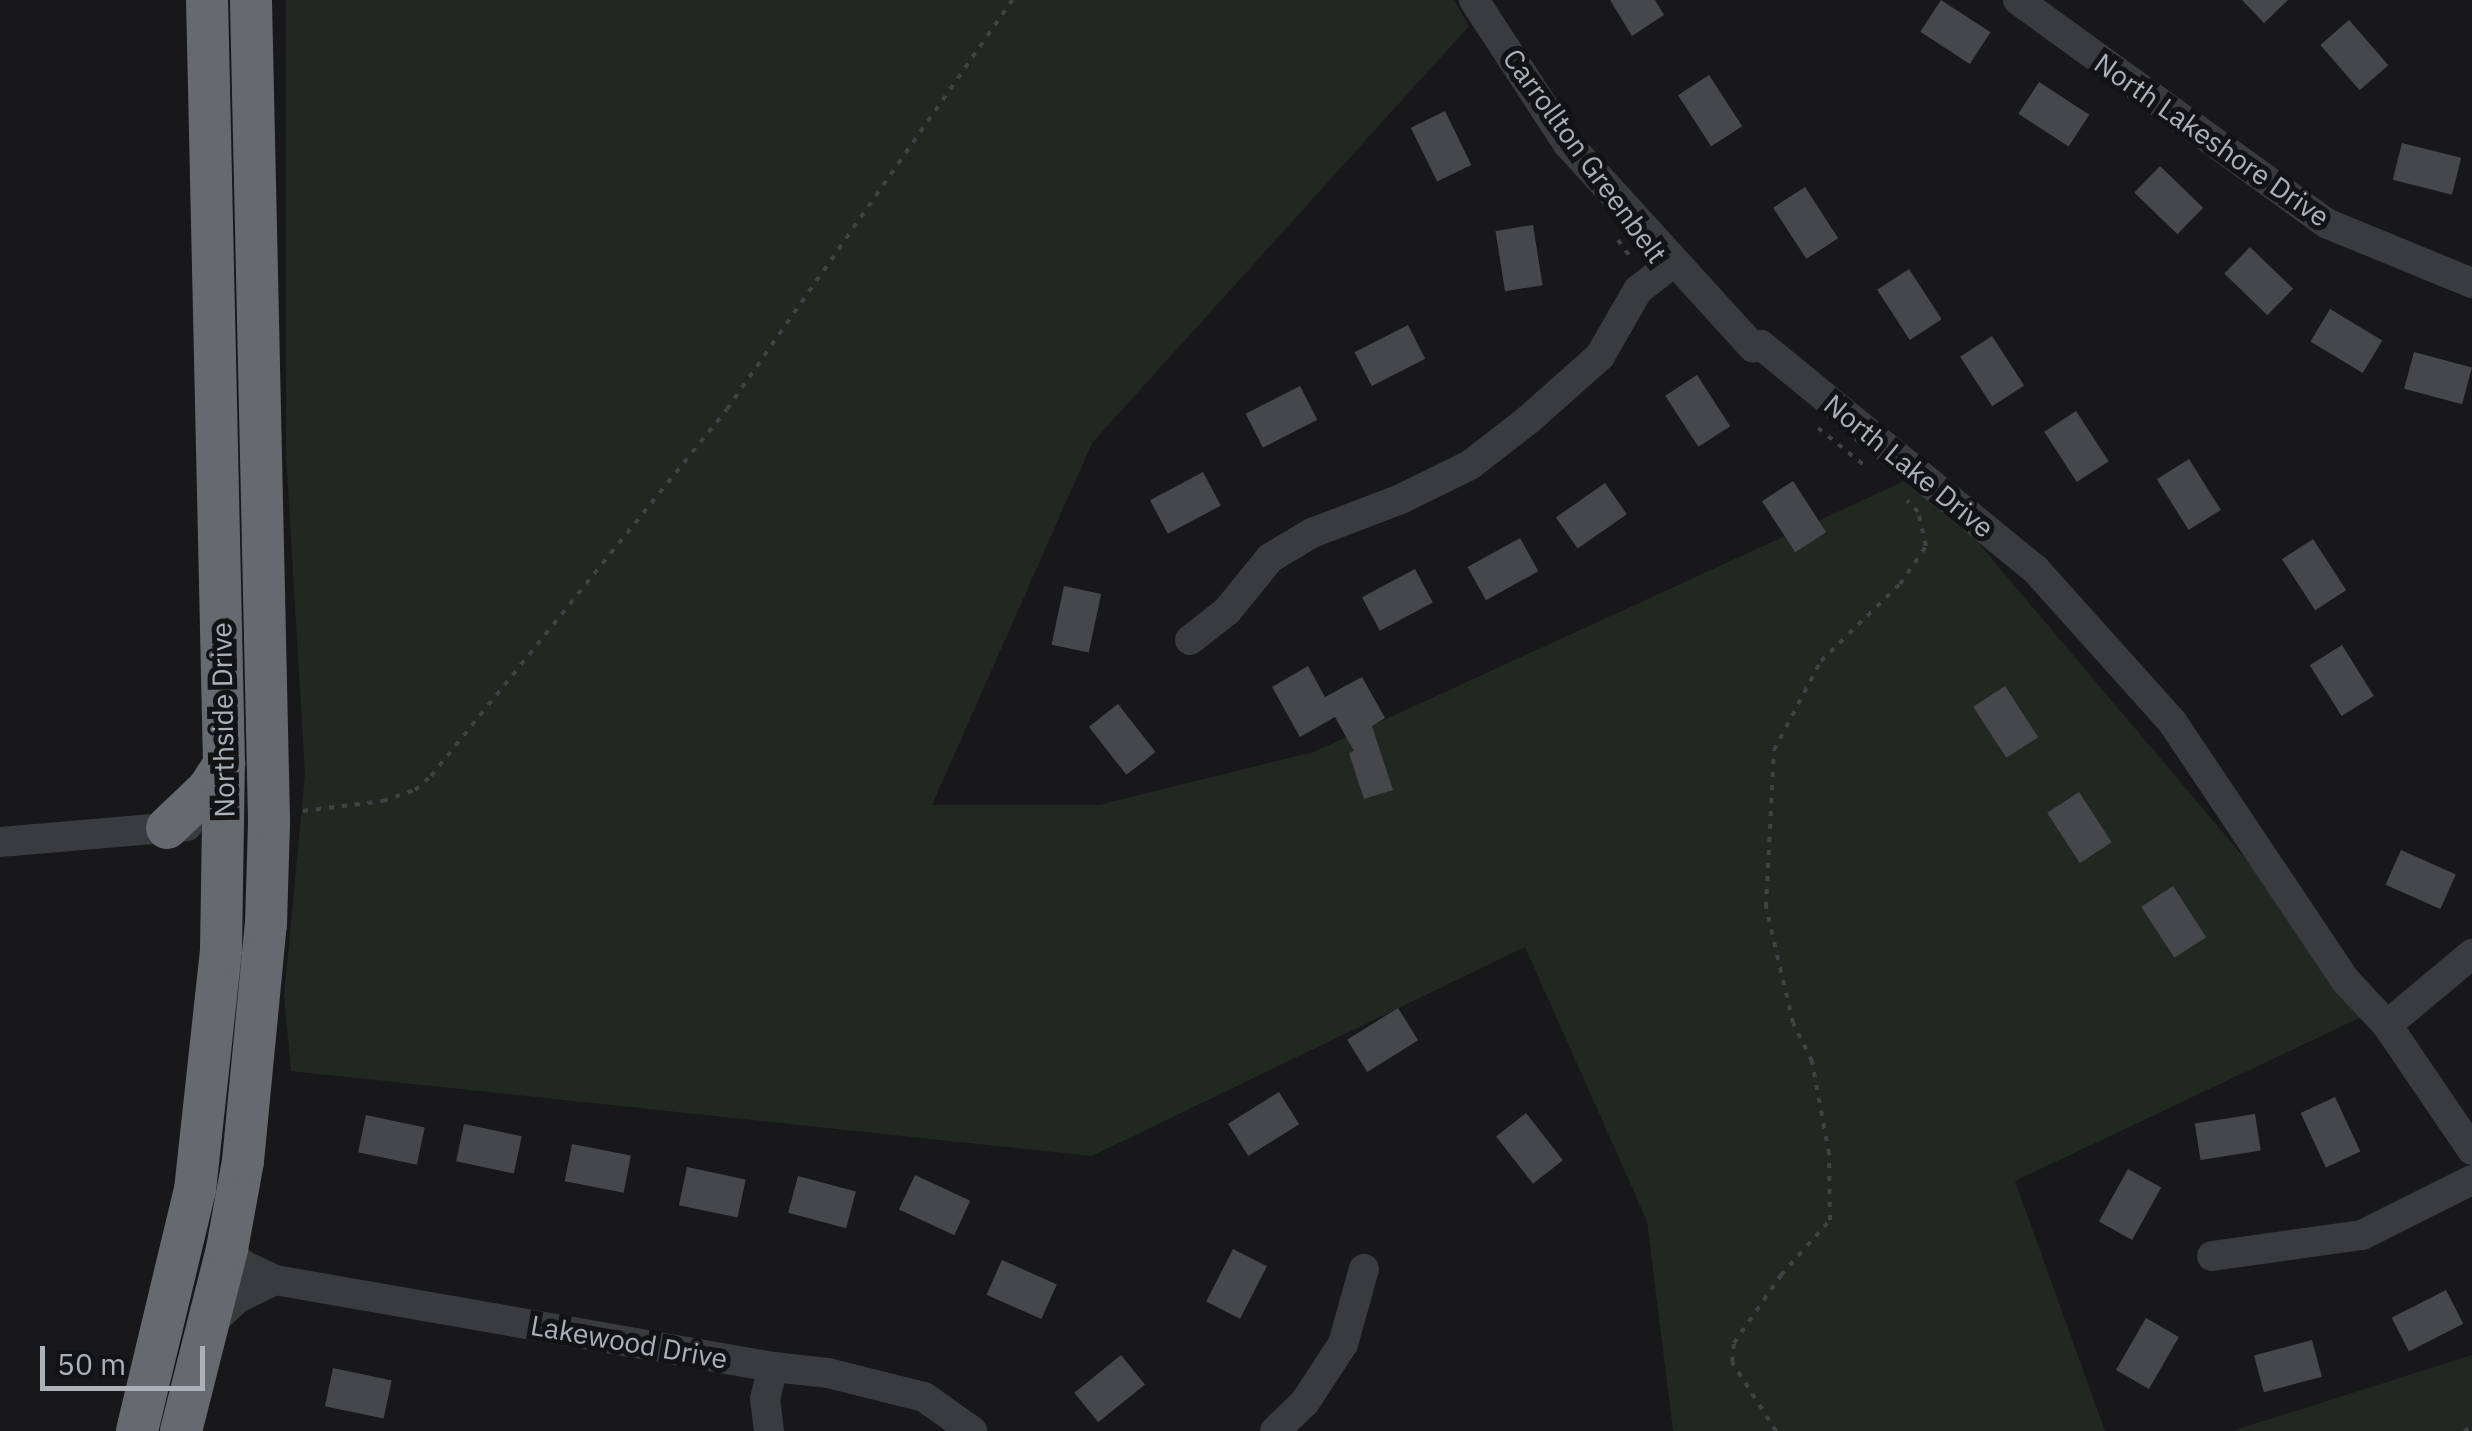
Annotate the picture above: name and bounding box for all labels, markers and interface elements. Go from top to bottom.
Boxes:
street label: Carrollton Greenbelt [1496,42,1674,270]
street label: North Lakeshore Drive [2088,46,2336,234]
street label: North Lake Drive [1817,387,2001,545]
street label: Northside Drive [204,622,242,818]
street label: Lakewood Drive [528,1308,730,1376]
scale bar [45,1326,210,1388]
text: 50 m [57,1344,126,1383]

